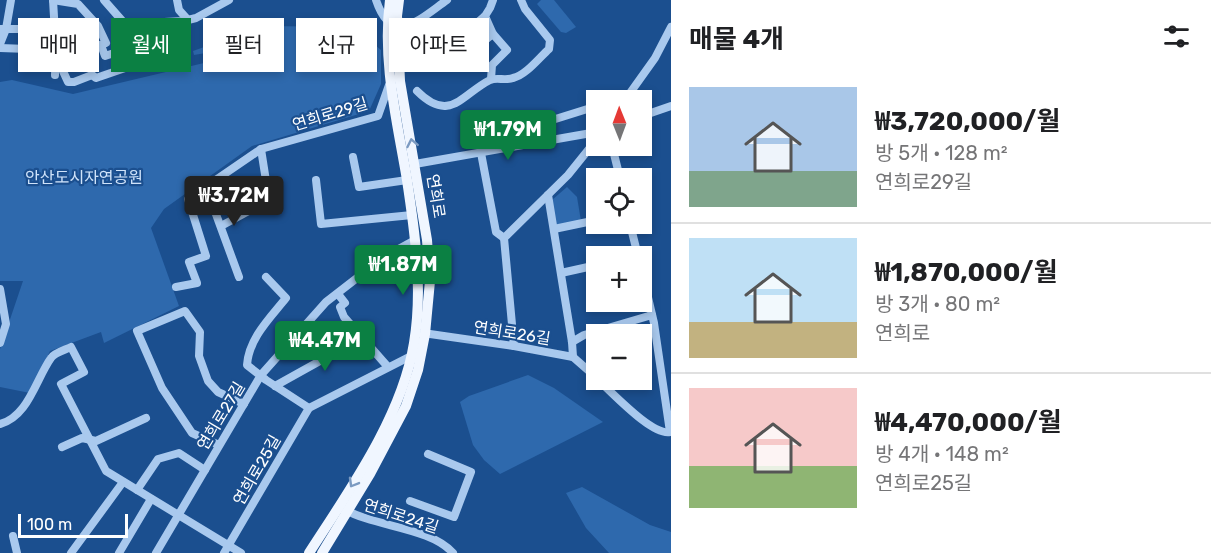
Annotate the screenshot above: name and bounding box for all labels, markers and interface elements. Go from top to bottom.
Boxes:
chip: 매매 [18,18,99,72]
chip: 월세 [111,18,191,72]
chip: 필터 [203,18,284,72]
chip: 신규 [296,18,377,72]
chip: 아파트 [389,18,489,72]
icon: filters [1160,20,1193,53]
text: 매물 4개 [689,24,784,55]
north arrow [586,90,652,156]
map controls [586,90,652,390]
street label: 연희로29길 [290,94,370,134]
text: ₩3,720,000/월 [875,106,1060,137]
pin: ₩1.79M [459,110,557,161]
icon: home [737,111,809,183]
text: ₩1.79M [474,117,542,141]
one-way arrow [406,138,419,148]
text: 방 5개 · 128 m² [875,141,1008,165]
park label: 안산도시자연공원 [25,168,143,187]
button: locate [586,168,652,234]
text: 연희로29길 [875,170,972,194]
street label: 연희로 [423,173,449,220]
pin: ₩3.72M [185,176,283,227]
text: ₩3.72M [198,183,270,207]
pin: ₩1.87M [354,245,452,296]
button: + [586,246,652,312]
text: ₩1.87M [369,252,437,276]
text: ₩1,870,000/월 [875,257,1058,288]
icon: home [737,262,809,334]
text: 방 3개 · 80 m² [875,292,1000,316]
street label: 연희로26길 [472,318,552,348]
pin: ₩4.47M [276,321,374,372]
text: 연희로 [875,321,930,345]
button: − [586,324,652,390]
text: ₩4.47M [289,328,361,352]
street label: 연희로27길 [193,378,249,454]
text: ₩4,470,000/월 [875,407,1062,438]
icon: home [737,412,809,484]
street label: 연희로25길 [229,432,285,508]
text: 방 4개 · 148 m² [875,442,1009,466]
text: 연희로25길 [875,471,972,495]
one-way arrow [348,477,360,487]
street label: 연희로24길 [361,495,441,537]
scale bar [18,511,128,538]
text: 100 m [27,515,72,534]

